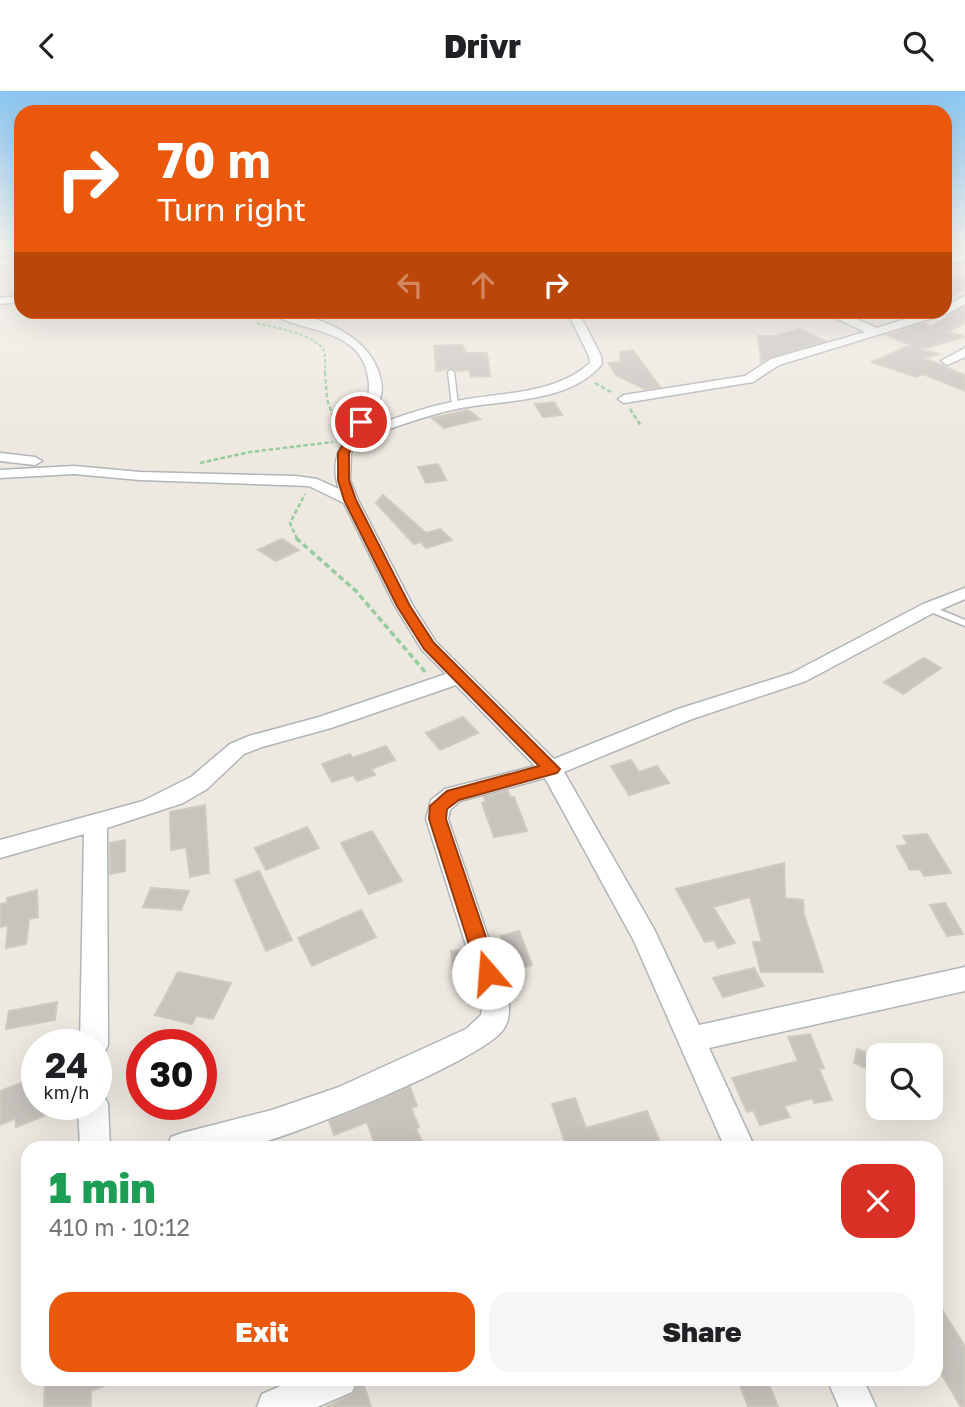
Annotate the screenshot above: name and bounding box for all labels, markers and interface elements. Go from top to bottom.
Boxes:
icon: back [28,27,66,65]
text: Drivr [444,27,521,65]
icon: search [899,27,937,65]
text: 70 m [157,130,271,189]
icon: right [42,133,133,224]
text: Turn right [157,190,306,228]
icon: left [391,266,429,304]
icon: ahead [464,266,502,304]
icon: right [537,266,575,304]
pin [331,392,391,452]
icon: arrive [342,403,380,441]
position arrow [451,936,525,1010]
speed limit sign: 30 [126,1029,217,1120]
map controls [866,1043,943,1120]
button: search [866,1043,943,1120]
text: 24 [45,1044,88,1086]
text: km/h [44,1081,89,1103]
text: 1 min [49,1162,156,1212]
button: close [841,1164,915,1238]
text: 410 m · 10:12 [49,1213,190,1241]
button: Exit [49,1292,475,1372]
button: Share [489,1292,915,1372]

